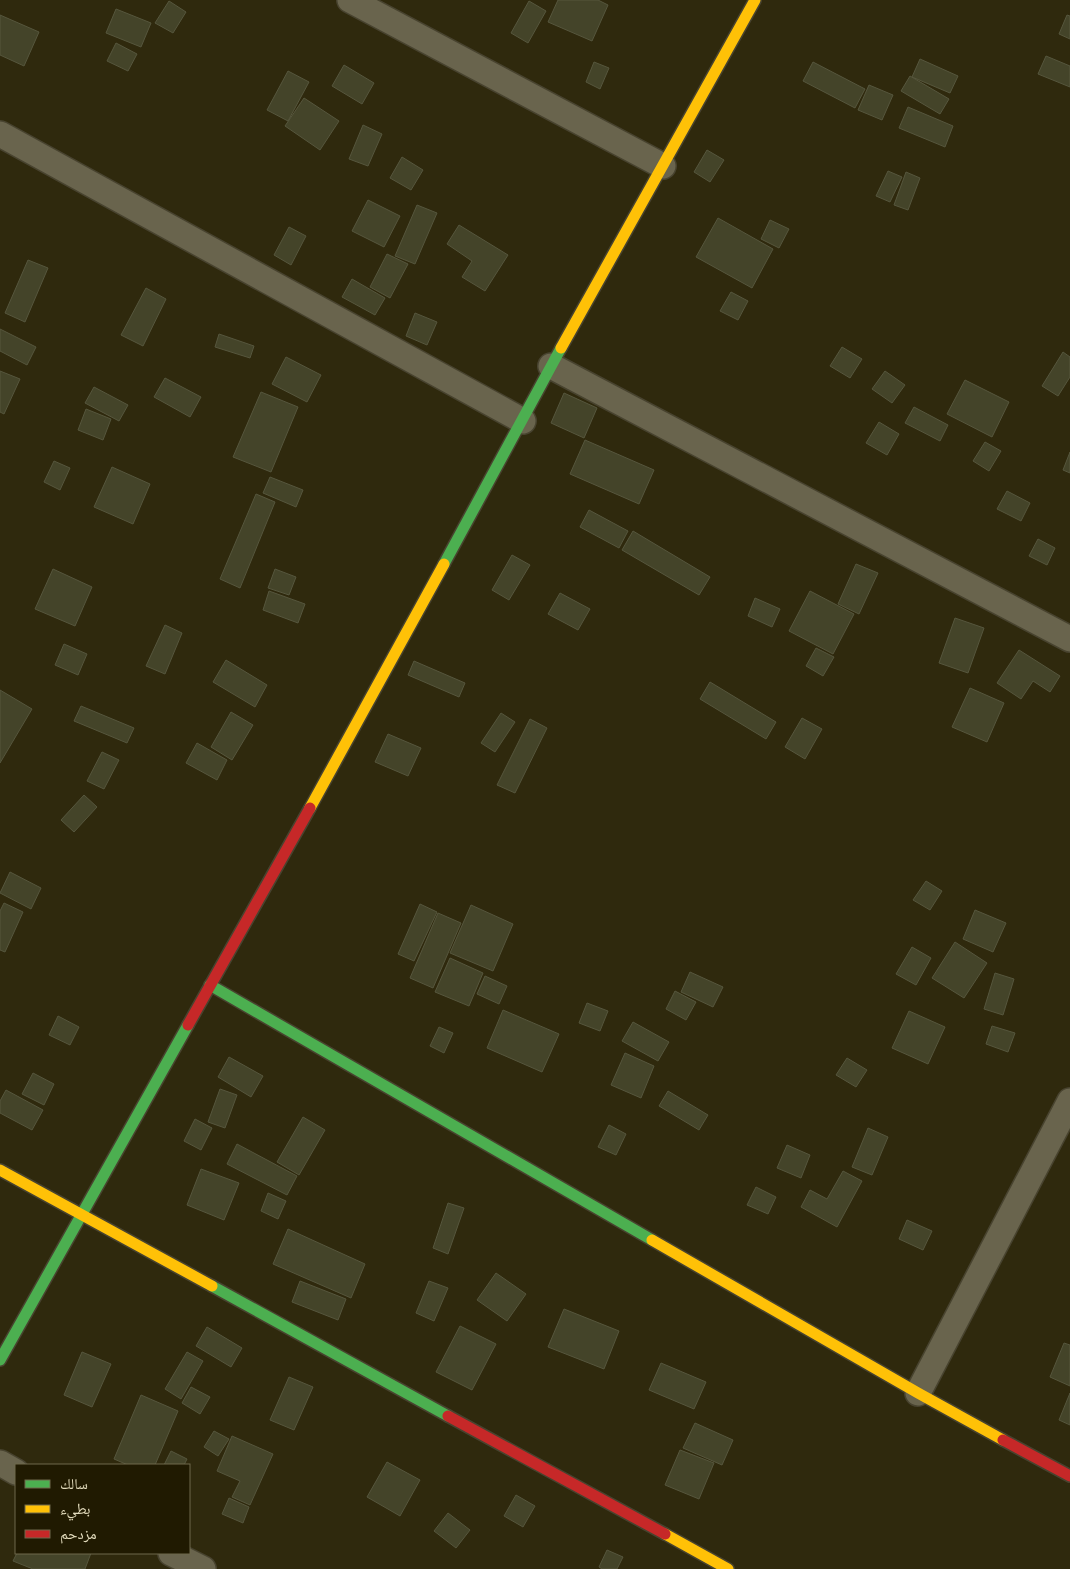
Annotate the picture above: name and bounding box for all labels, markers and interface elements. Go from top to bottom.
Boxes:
legend [15,1464,190,1554]
text: سالك [60,1473,88,1495]
text: بطيء [60,1498,90,1521]
text: مزدحم [60,1523,97,1545]

